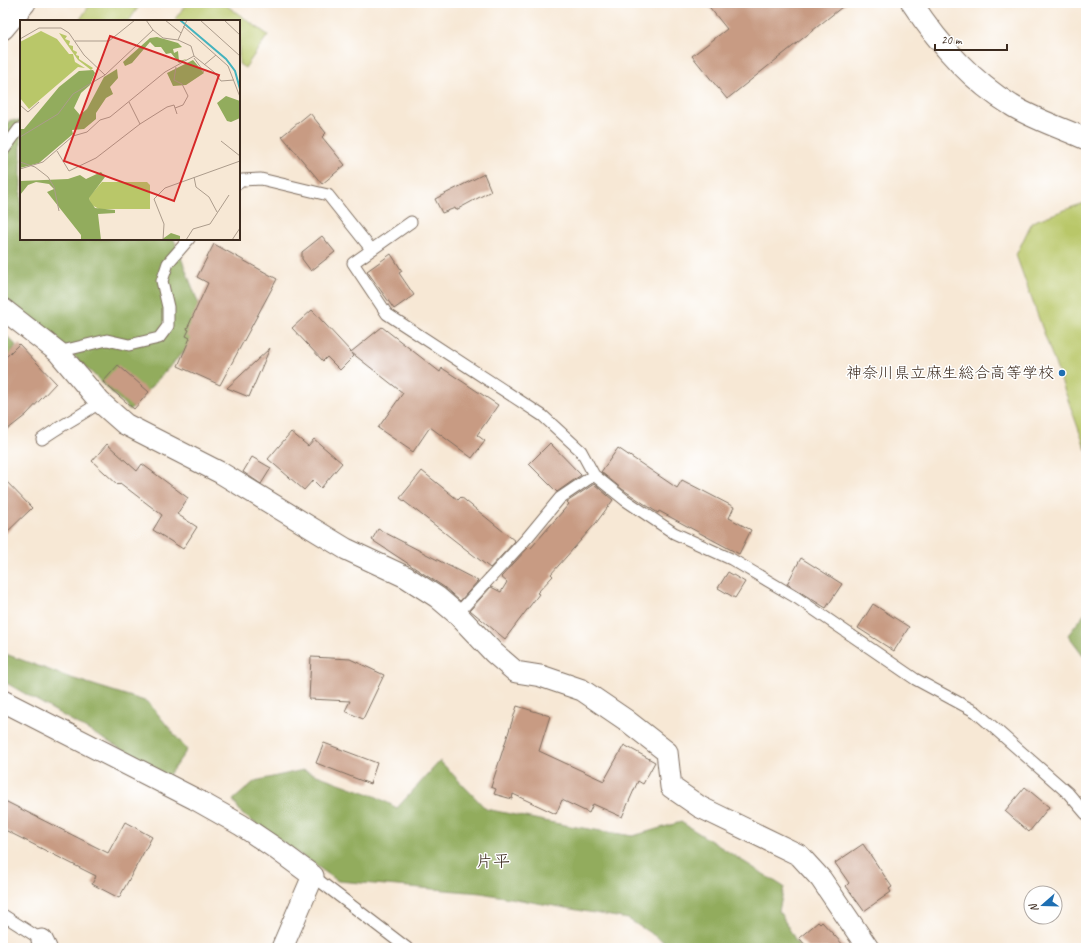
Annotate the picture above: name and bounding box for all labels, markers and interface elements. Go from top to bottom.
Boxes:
inset map [20,20,240,240]
scale bar [935,26,1007,52]
text: 20 m [941,32,963,48]
place label: 神奈川県立麻生総合高等学校 [846,363,1054,383]
marker: 神奈川県立麻生総合高等学校 [1057,368,1067,378]
district label: 片平 [476,851,510,872]
north arrow [1023,885,1063,925]
text: N [1025,901,1041,914]

